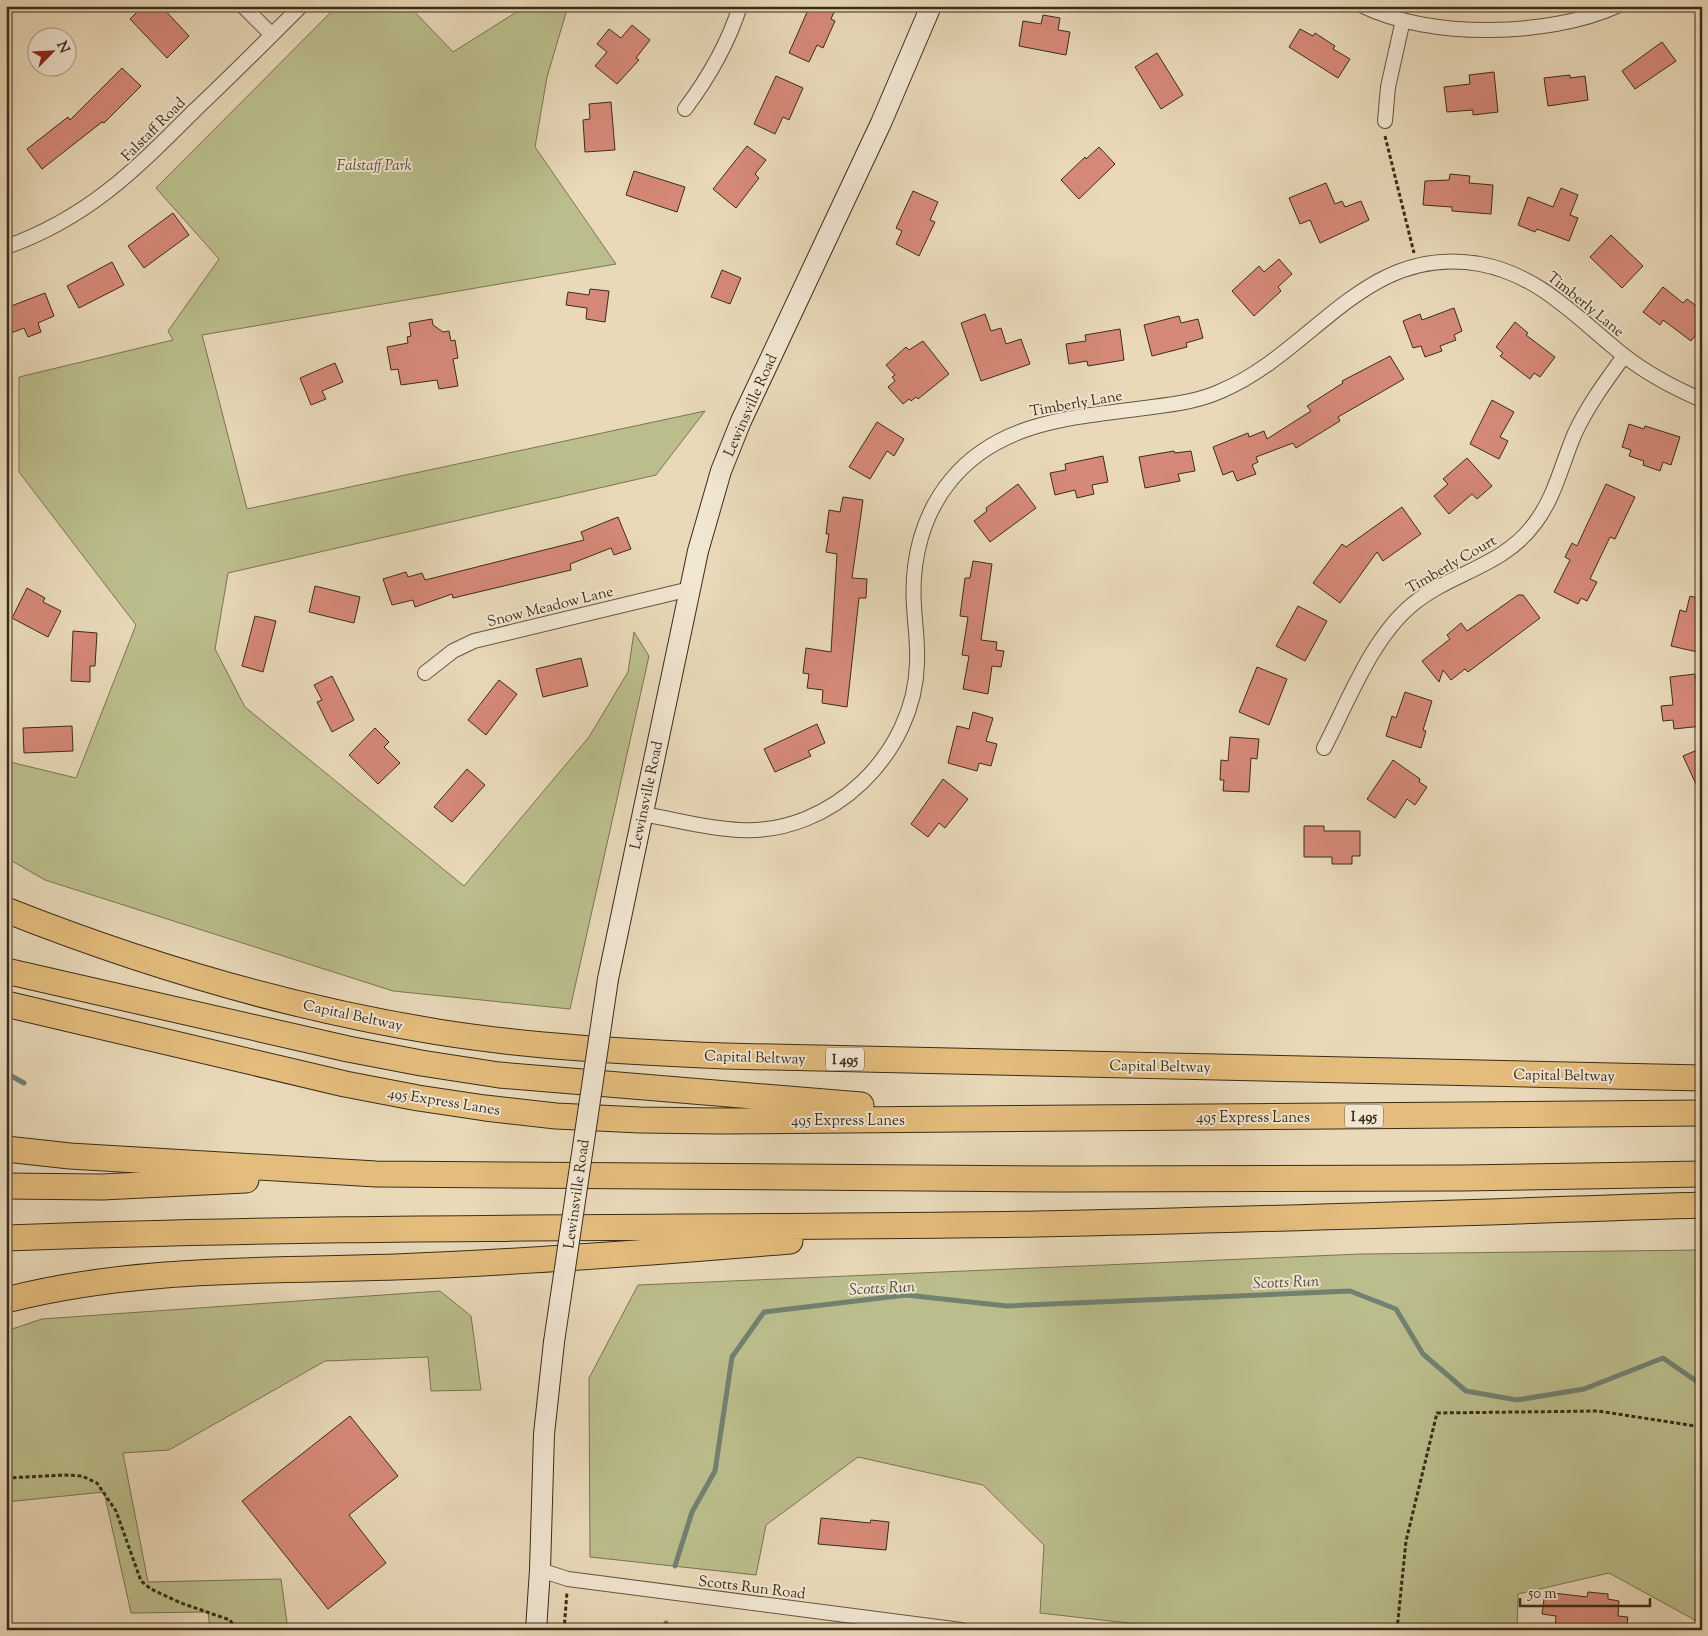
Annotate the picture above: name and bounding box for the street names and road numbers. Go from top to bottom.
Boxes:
street label: Falstaff Road [117,93,191,167]
street label: Timberly Lane [1542,268,1628,343]
street label: Lewinsville Road [719,350,784,460]
street label: Timberly Lane [1028,386,1124,423]
street label: Timberly Court [1403,531,1501,600]
street label: Snow Meadow Lane [485,582,616,633]
street label: Lewinsville Road [626,739,669,851]
street label: Capital Beltway [301,996,405,1037]
street label: Capital Beltway [704,1046,807,1071]
road number: I 495 [826,1048,864,1070]
street label: Capital Beltway [1109,1056,1211,1079]
street label: Capital Beltway [1513,1065,1615,1088]
street label: 495 Express Lanes [386,1083,502,1122]
road number: I 495 [1345,1104,1383,1128]
street label: 495 Express Lanes [1196,1108,1310,1129]
street label: 495 Express Lanes [791,1111,905,1132]
street label: Lewinsville Road [559,1138,596,1250]
street label: Scotts Run Road [697,1571,807,1606]

